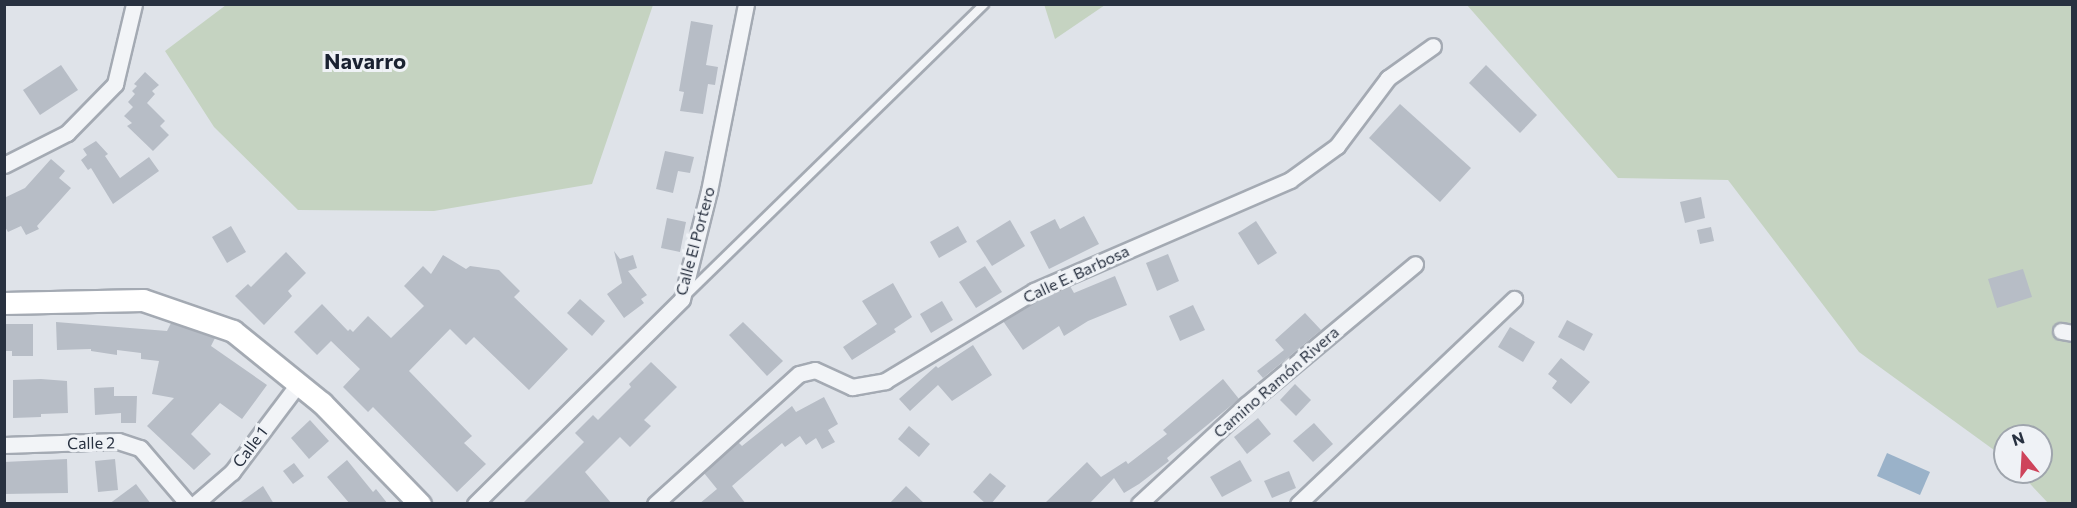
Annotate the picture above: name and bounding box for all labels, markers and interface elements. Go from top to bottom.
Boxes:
district label: Navarro [324,48,406,74]
street label: Calle El Portero [671,184,719,298]
street label: Calle E. Barbosa [1020,241,1132,307]
street label: Camino Ramón Rivera [1209,322,1343,442]
street label: Calle 1 [229,423,271,471]
north arrow [1993,424,2053,484]
text: N [2009,427,2027,449]
street label: Calle 2 [67,433,115,453]

